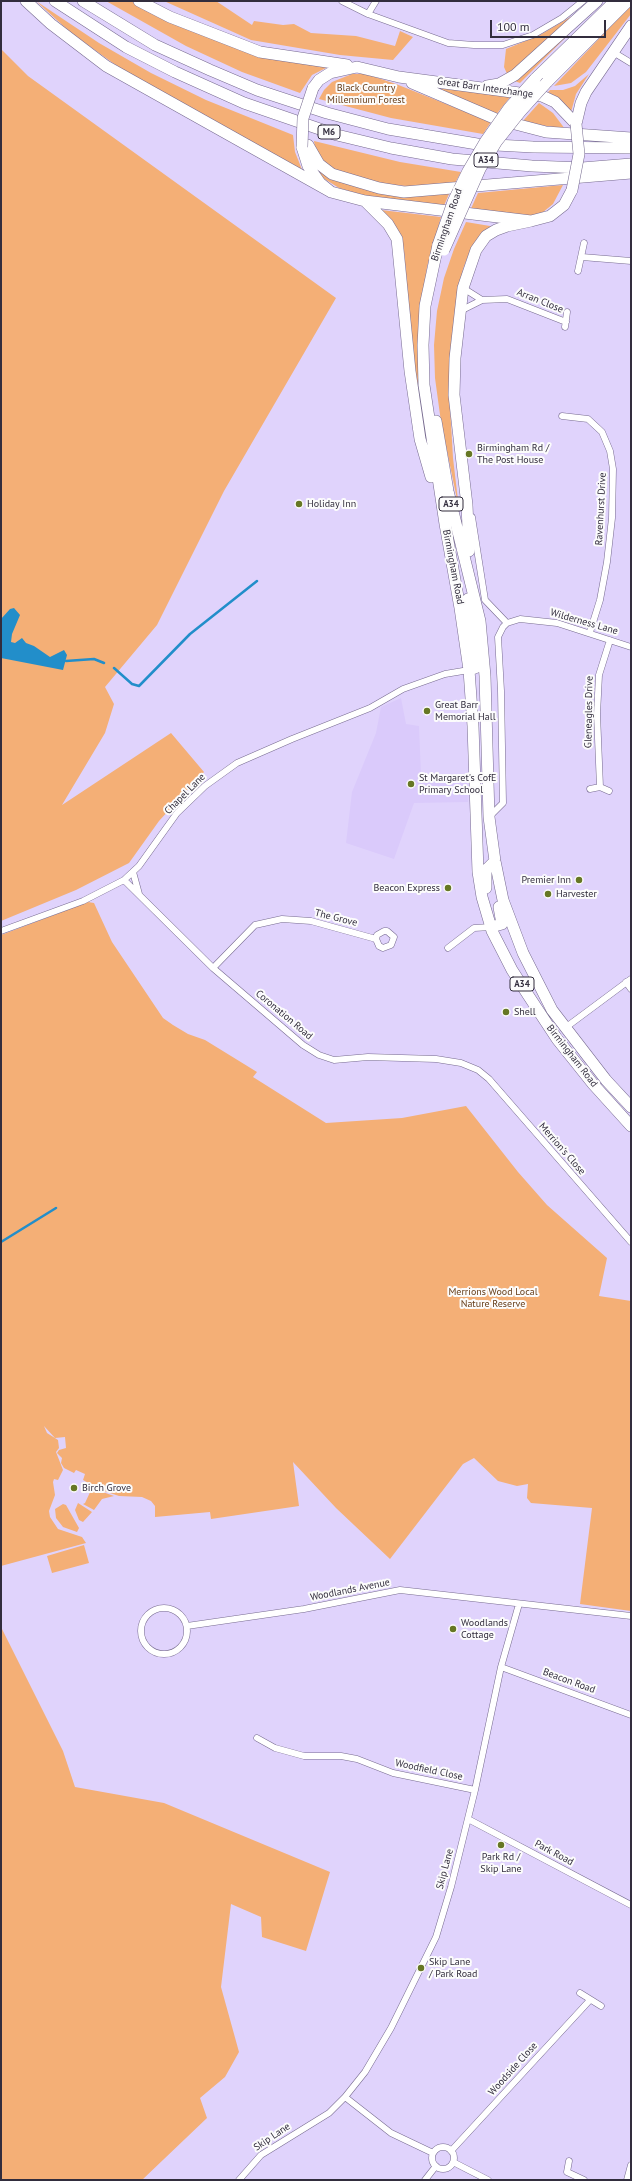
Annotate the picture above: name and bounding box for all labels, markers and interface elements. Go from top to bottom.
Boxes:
scale bar [492,12,608,38]
text: 100 m [497,19,530,34]
street label: Great Barr Interchange [436,75,534,101]
park label: Black Country Millennium Forest [327,82,405,106]
road number: M6 [318,125,340,139]
road number: A34 [474,153,498,167]
street label: Birmingham Road [429,187,465,263]
street label: Arran Close [515,286,565,316]
place label: Birmingham Rd / The Post House [477,442,549,466]
marker: Birmingham Rd / The Post House [464,449,474,459]
street label: Ravenhurst Drive [593,472,609,546]
road number: A34 [439,497,463,511]
place label: Holiday Inn [307,498,356,510]
marker: Holiday Inn [294,499,304,509]
street label: Birmingham Road [440,529,466,605]
street label: Wilderness Lane [549,607,619,637]
street label: Gleneagles Drive [582,676,596,748]
place label: Great Barr Memorial Hall [435,699,496,722]
marker: Great Barr Memorial Hall [422,706,432,716]
street label: Chapel Lane [162,771,208,817]
place label: St Margaret's CofE Primary School [419,772,496,796]
marker: St Margaret's CofE Primary School [406,779,416,789]
place label: Premier Inn [521,874,571,886]
marker: Premier Inn [574,875,584,885]
place label: Beacon Express [374,882,440,894]
marker: Beacon Express [443,883,453,893]
place label: Harvester [556,888,597,900]
marker: Harvester [543,889,553,899]
street label: The Grove [314,907,358,929]
road number: A34 [510,977,534,991]
street label: Coronation Road [253,988,315,1042]
place label: Shell [514,1006,536,1018]
marker: Shell [501,1007,511,1017]
street label: Birmingham Road [544,1022,600,1090]
street label: Merrion's Close [536,1121,588,1177]
park label: Merrions Wood Local Nature Reserve [448,1286,538,1310]
place label: Birch Grove [82,1482,131,1494]
marker: Birch Grove [69,1483,79,1493]
street label: Woodlands Avenue [309,1576,391,1604]
place label: Woodlands Cottage [461,1617,508,1640]
marker: Woodlands Cottage [448,1624,458,1634]
street label: Beacon Road [541,1666,597,1696]
street label: Woodfield Close [394,1757,464,1783]
street label: Park Road [533,1838,575,1868]
marker: Park Rd / Skip Lane [496,1840,506,1850]
street label: Skip Lane [434,1847,456,1891]
place label: Park Rd / Skip Lane [480,1851,522,1874]
place label: Skip Lane / Park Road [429,1956,477,1980]
marker: Skip Lane / Park Road [416,1963,426,1973]
street label: Woodside Close [486,2040,540,2098]
street label: Skip Lane [252,2120,292,2154]

